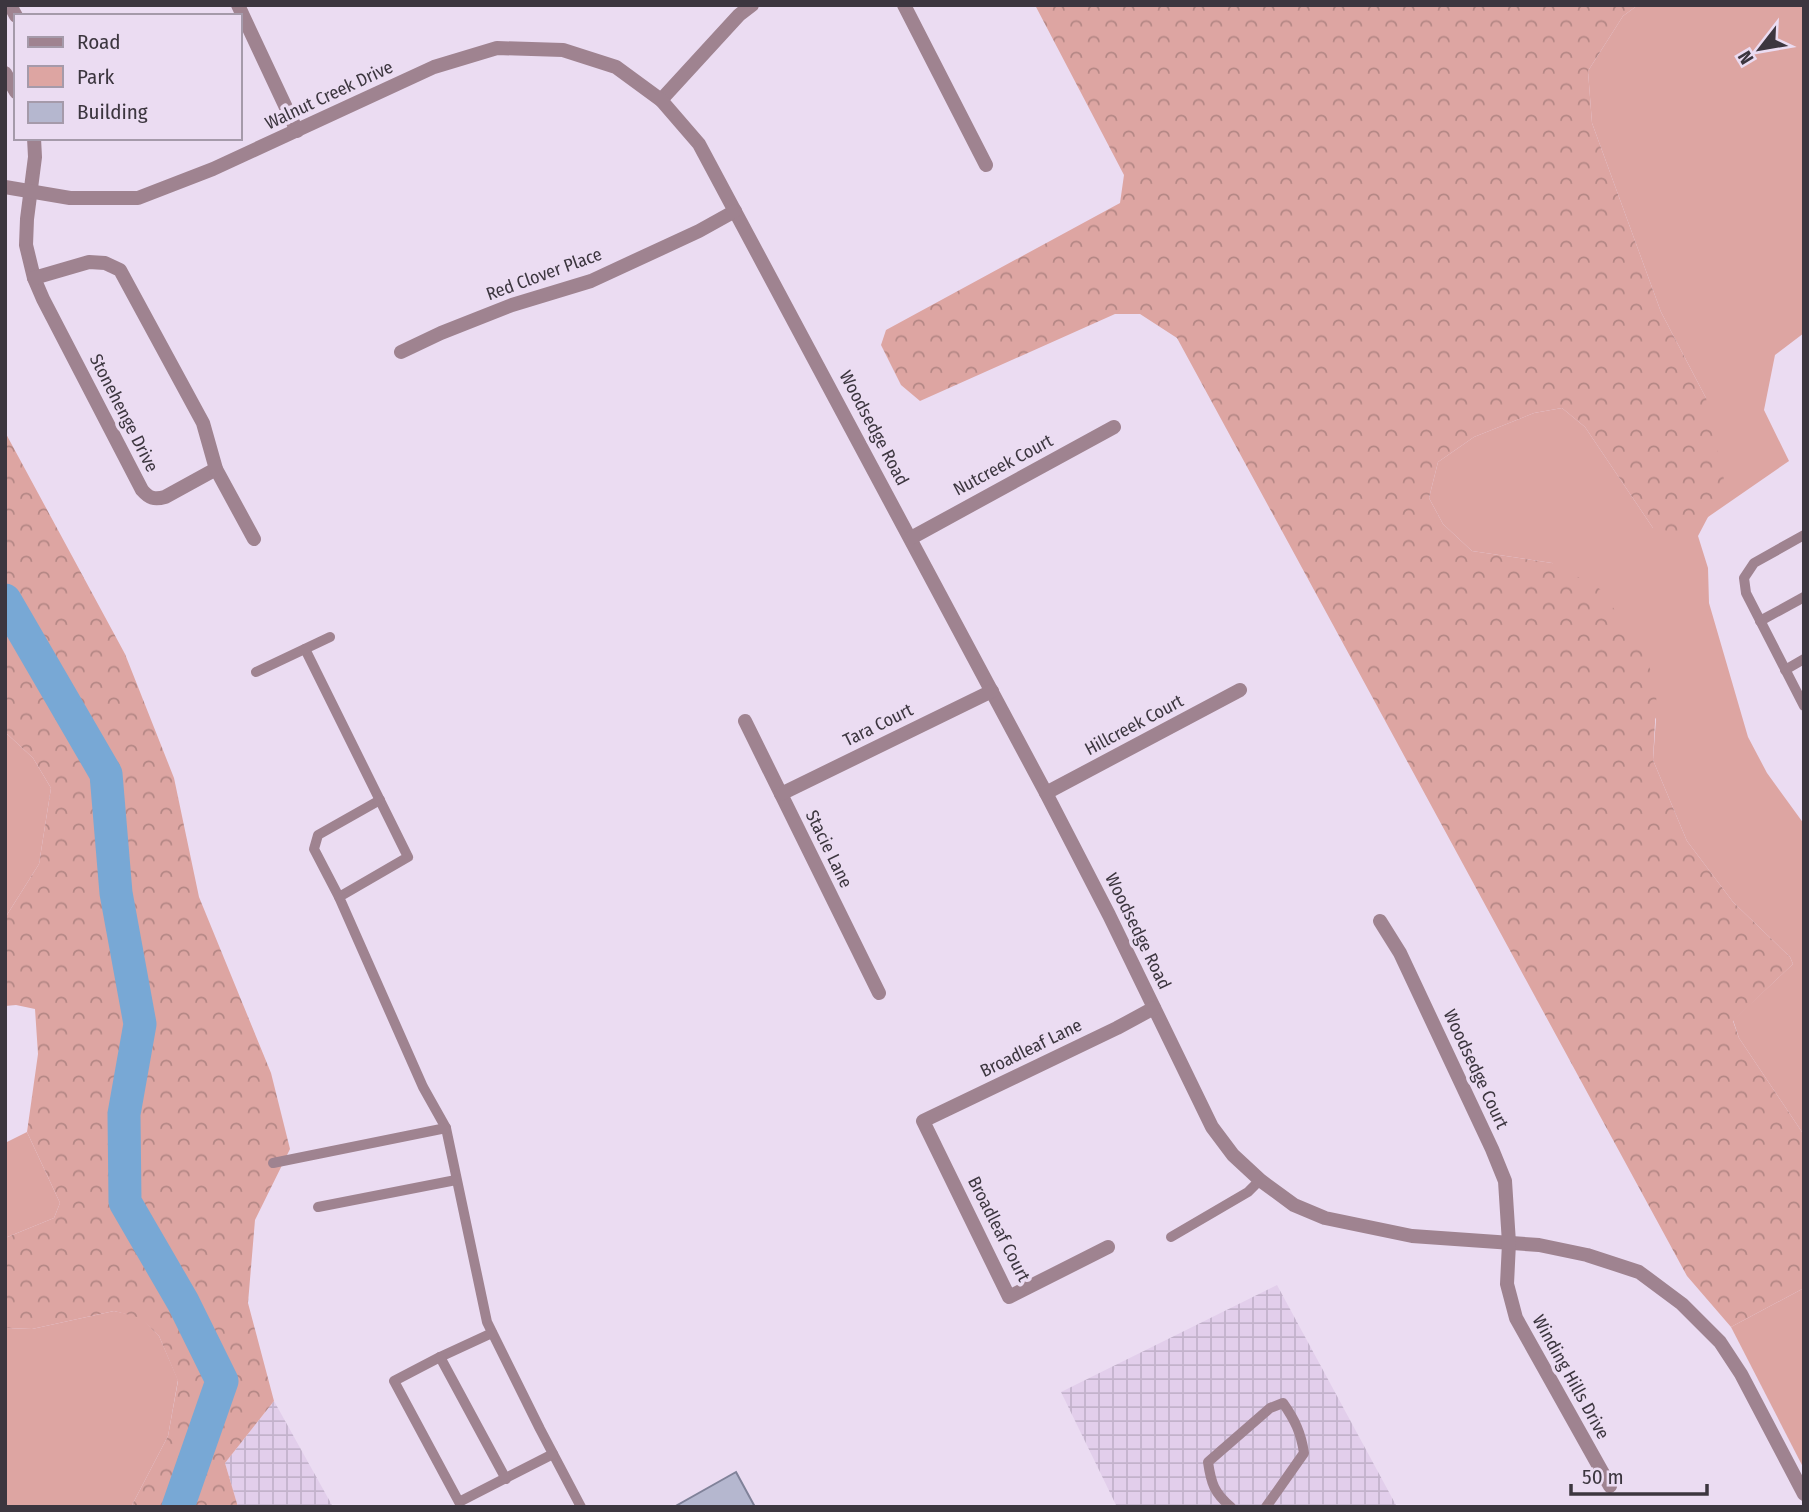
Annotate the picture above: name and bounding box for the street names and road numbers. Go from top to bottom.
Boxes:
street label: Walnut Creek Drive [262,56,397,134]
street label: Red Clover Place [483,243,605,305]
street label: Stonehenge Drive [85,350,163,476]
street label: Woodsedge Road [835,367,913,489]
street label: Nutcreek Court [949,429,1057,500]
street label: Hillcreek Court [1081,690,1187,760]
street label: Tara Court [840,699,917,751]
street label: Stacie Lane [801,806,857,892]
street label: Woodsedge Road [1100,869,1176,993]
street label: Woodsedge Court [1439,1006,1513,1132]
street label: Broadleaf Lane [977,1014,1086,1082]
street label: Broadleaf Court [963,1173,1035,1285]
street label: Winding Hills Drive [1528,1311,1614,1443]

